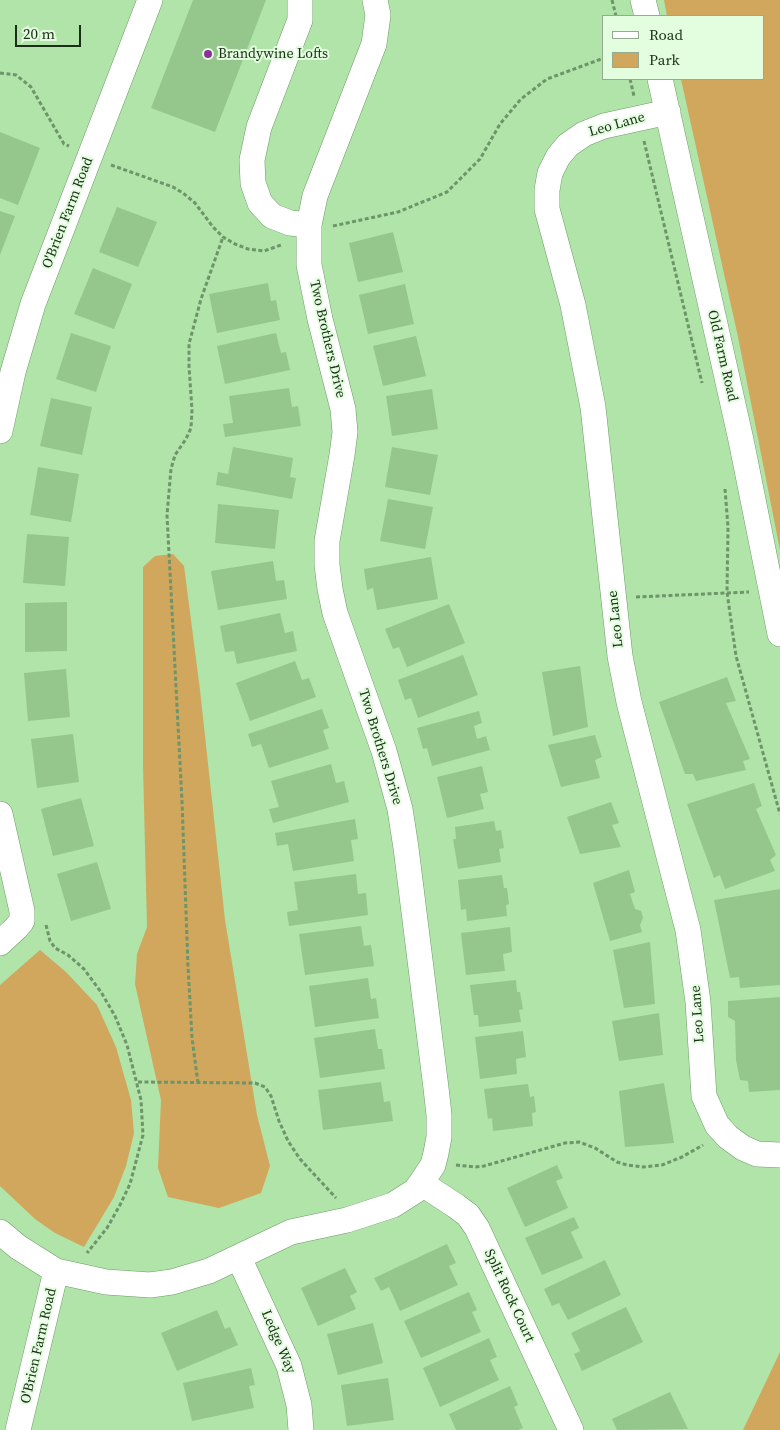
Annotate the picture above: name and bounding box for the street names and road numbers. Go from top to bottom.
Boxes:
street label: Leo Lane [587,109,647,141]
street label: O'Brien Farm Road [39,155,97,271]
street label: Two Brothers Drive [305,278,349,400]
street label: Old Farm Road [703,309,741,403]
street label: Leo Lane [605,590,627,648]
street label: Two Brothers Drive [354,687,406,807]
street label: Leo Lane [688,985,708,1043]
street label: Split Rock Court [480,1247,538,1345]
street label: O'Brien Farm Road [18,1287,60,1405]
street label: Ledge Way [257,1308,299,1376]

